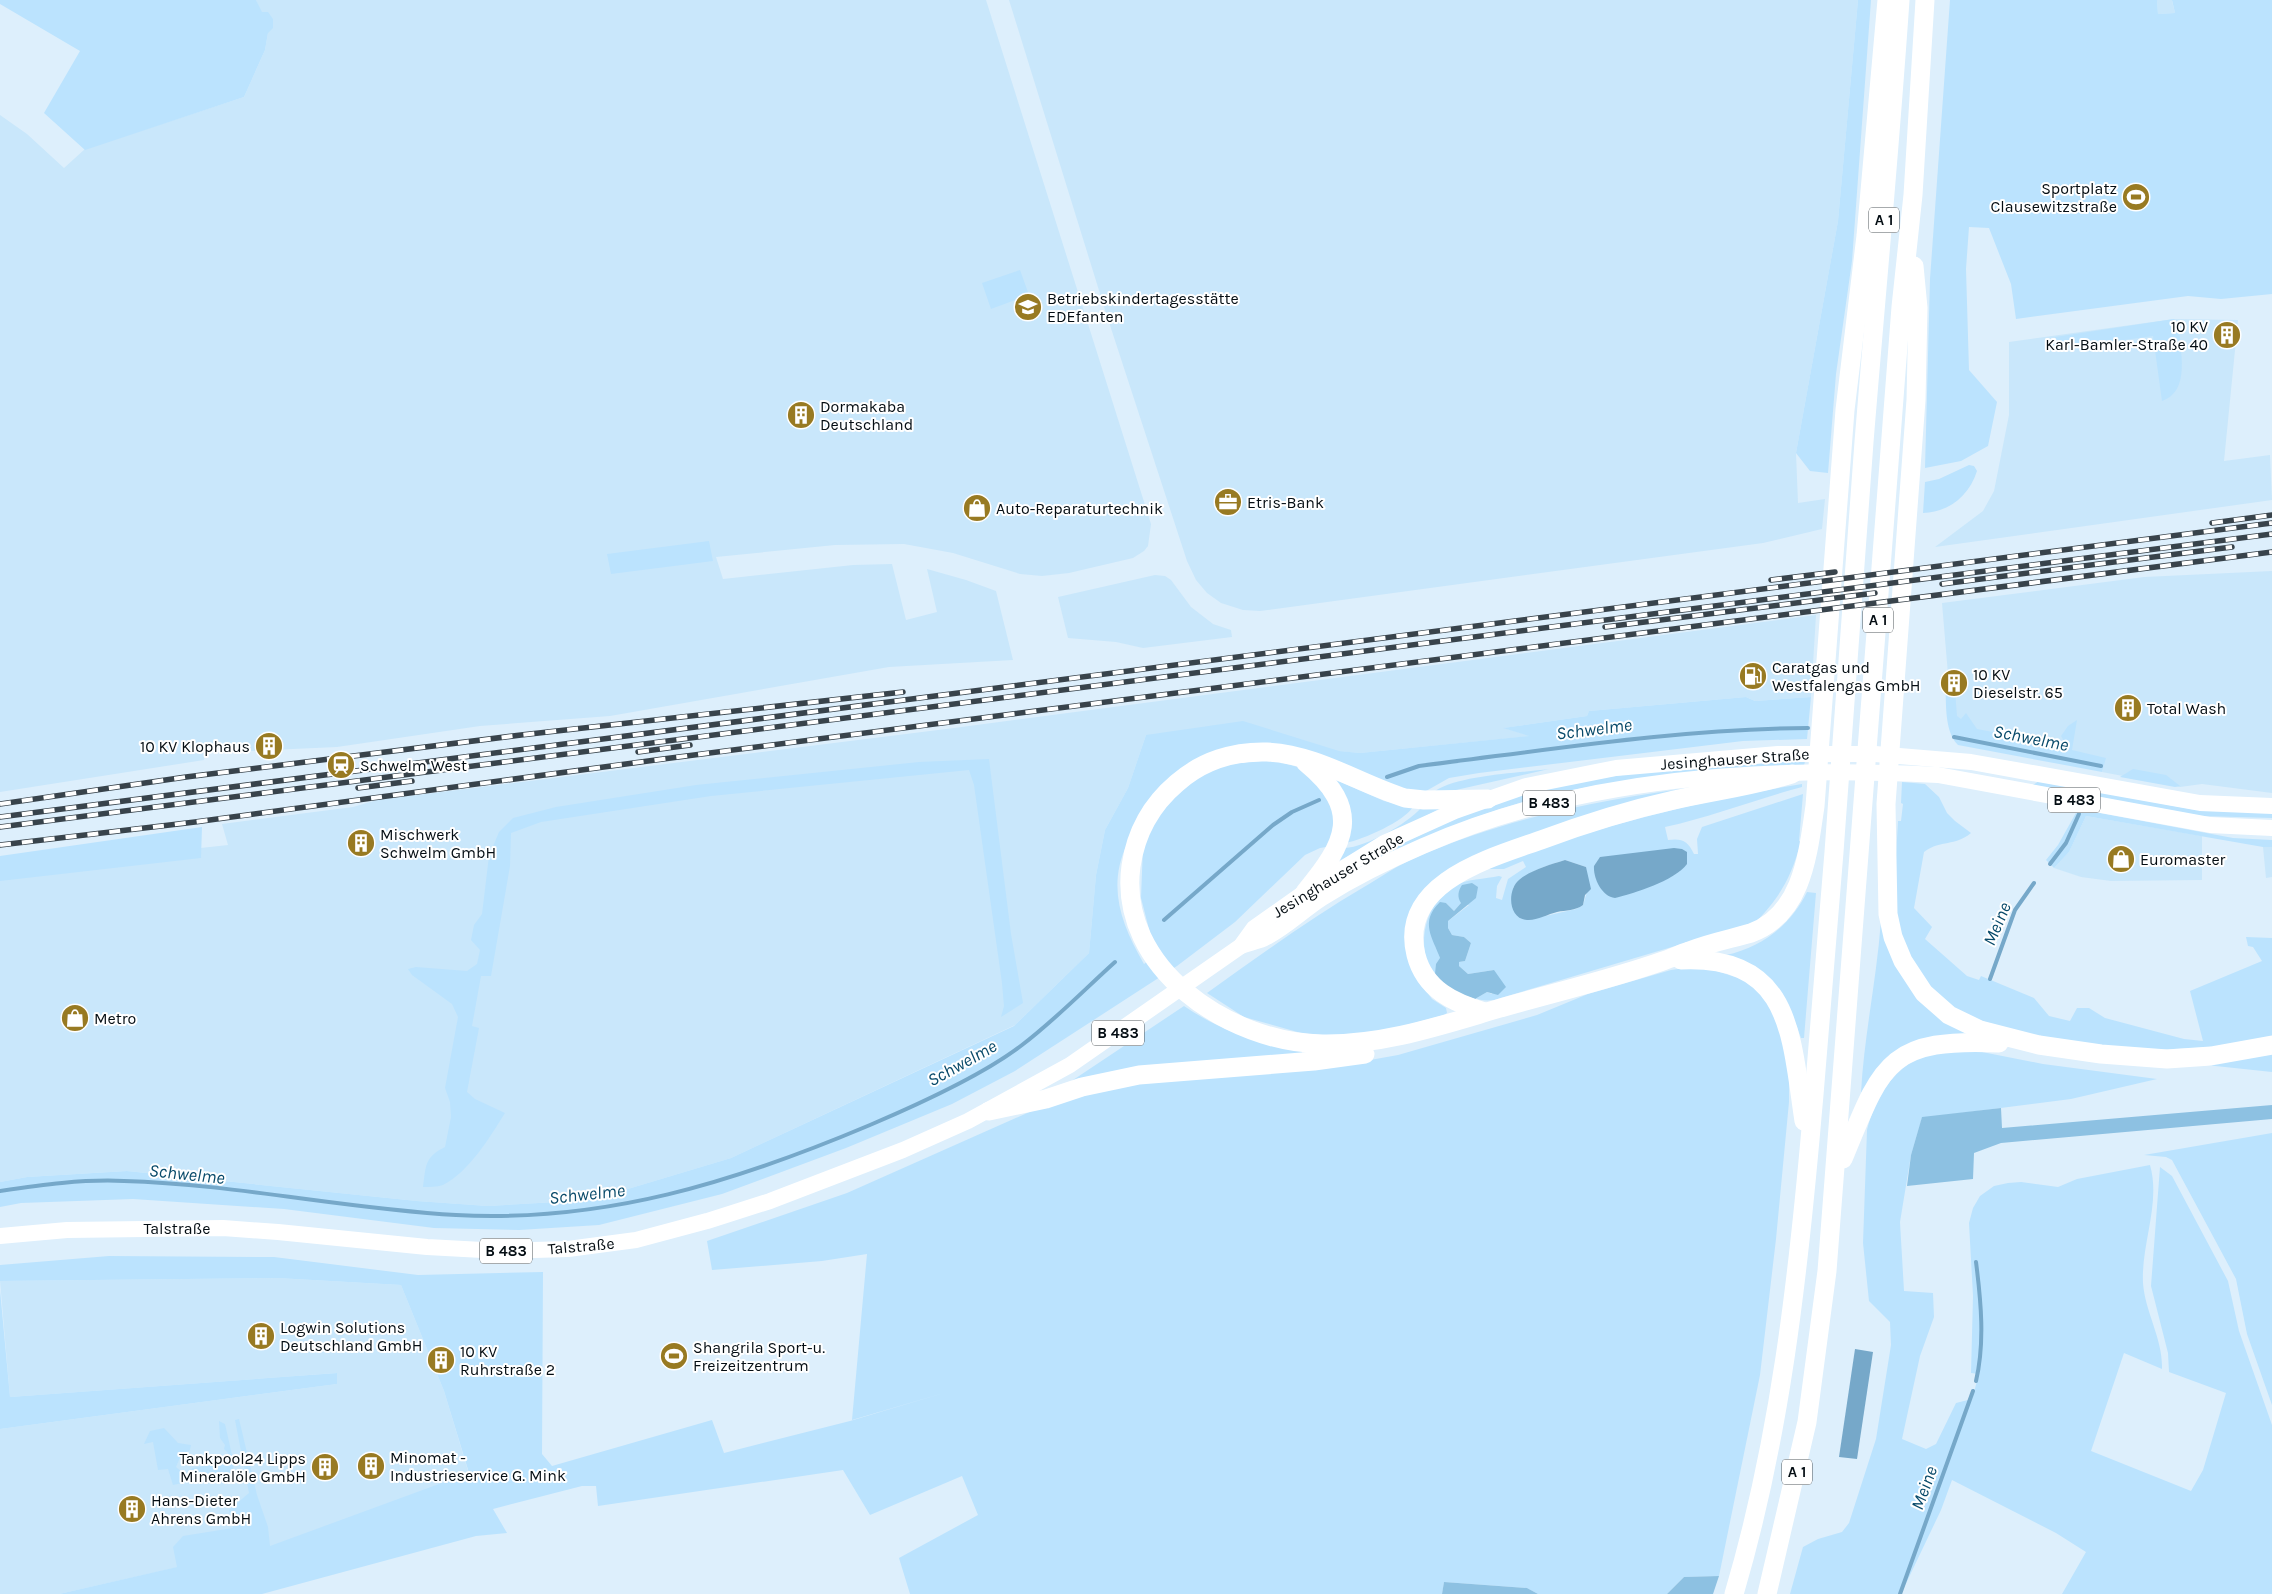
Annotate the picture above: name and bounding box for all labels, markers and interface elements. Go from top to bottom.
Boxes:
place label: Sportplatz Clausewitzstraße [1991,179,2117,216]
sports icon: Sportplatz Clausewitzstraße [2121,182,2151,212]
road number: A 1 [1869,208,1899,232]
place label: Betriebskindertagesstätte EDEfanten [1047,289,1239,326]
school or university icon: Betriebskindertagesstätte EDEfanten [1013,292,1043,322]
place label: 10 KV Karl-Bamler-Straße 40 [2045,317,2208,354]
building icon: 10 KV Karl-Bamler-Straße 40 [2212,320,2242,350]
place label: Dormakaba Deutschland [820,397,913,434]
building icon: Dormakaba Deutschland [786,400,816,430]
office icon: Etris-Bank [1213,487,1243,517]
shop icon: Auto-Reparaturtechnik [962,493,992,523]
place label: Etris-Bank [1247,493,1324,512]
place label: Auto-Reparaturtechnik [996,499,1163,518]
road number: A 1 [1863,608,1893,632]
place label: Caratgas und Westfalengas GmbH [1772,658,1921,695]
fuel station icon: Caratgas und Westfalengas GmbH [1738,661,1768,691]
place label: 10 KV Dieselstr. 65 [1973,665,2063,702]
building icon: 10 KV Dieselstr. 65 [1939,668,1969,698]
building icon: Total Wash [2113,693,2143,723]
place label: Total Wash [2147,699,2226,718]
water label: Schwelme [1555,713,1633,745]
water label: Schwelme [1992,720,2070,756]
building icon: 10 KV Klophaus [254,731,284,761]
place label: 10 KV Klophaus [140,737,250,756]
street label: Jesinghauser Straße [1660,744,1810,774]
station icon: Schwelm West [326,750,356,780]
place label: Schwelm West [360,756,467,775]
road number: B 483 [2048,788,2100,812]
road number: B 483 [1523,790,1575,816]
place label: Mischwerk Schwelm GmbH [380,825,496,862]
building icon: Mischwerk Schwelm GmbH [346,828,376,858]
street label: Jesinghauser Straße [1269,828,1407,922]
shop icon: Euromaster [2106,844,2136,874]
place label: Euromaster [2140,850,2226,869]
water label: Meine [1978,899,2016,949]
shop icon: Metro [60,1003,90,1033]
place label: Metro [94,1009,136,1028]
road number: B 483 [1092,1020,1144,1046]
water label: Schwelme [923,1035,1001,1091]
water label: Schwelme [148,1159,226,1189]
water label: Schwelme [548,1179,626,1209]
street label: Talstraße [144,1219,210,1238]
street label: Talstraße [547,1234,615,1258]
road number: B 483 [480,1238,532,1264]
place label: Logwin Solutions Deutschland GmbH [280,1318,422,1355]
building icon: Logwin Solutions Deutschland GmbH [246,1321,276,1351]
place label: Shangrila Sport-u. Freizeitzentrum [693,1338,825,1375]
sports icon: Shangrila Sport-u. Freizeitzentrum [659,1341,689,1371]
place label: 10 KV Ruhrstraße 2 [460,1342,555,1379]
building icon: 10 KV Ruhrstraße 2 [426,1345,456,1375]
place label: Minomat - Industrieservice G. Mink [390,1448,566,1485]
place label: Tankpool24 Lipps Mineralöle GmbH [179,1449,306,1486]
building icon: Minomat - Industrieservice G. Mink [356,1451,386,1481]
building icon: Tankpool24 Lipps Mineralöle GmbH [310,1452,340,1482]
road number: A 1 [1782,1460,1812,1484]
water label: Meine [1906,1463,1942,1513]
place label: Hans-Dieter Ahrens GmbH [151,1491,251,1528]
building icon: Hans-Dieter Ahrens GmbH [117,1494,147,1524]

